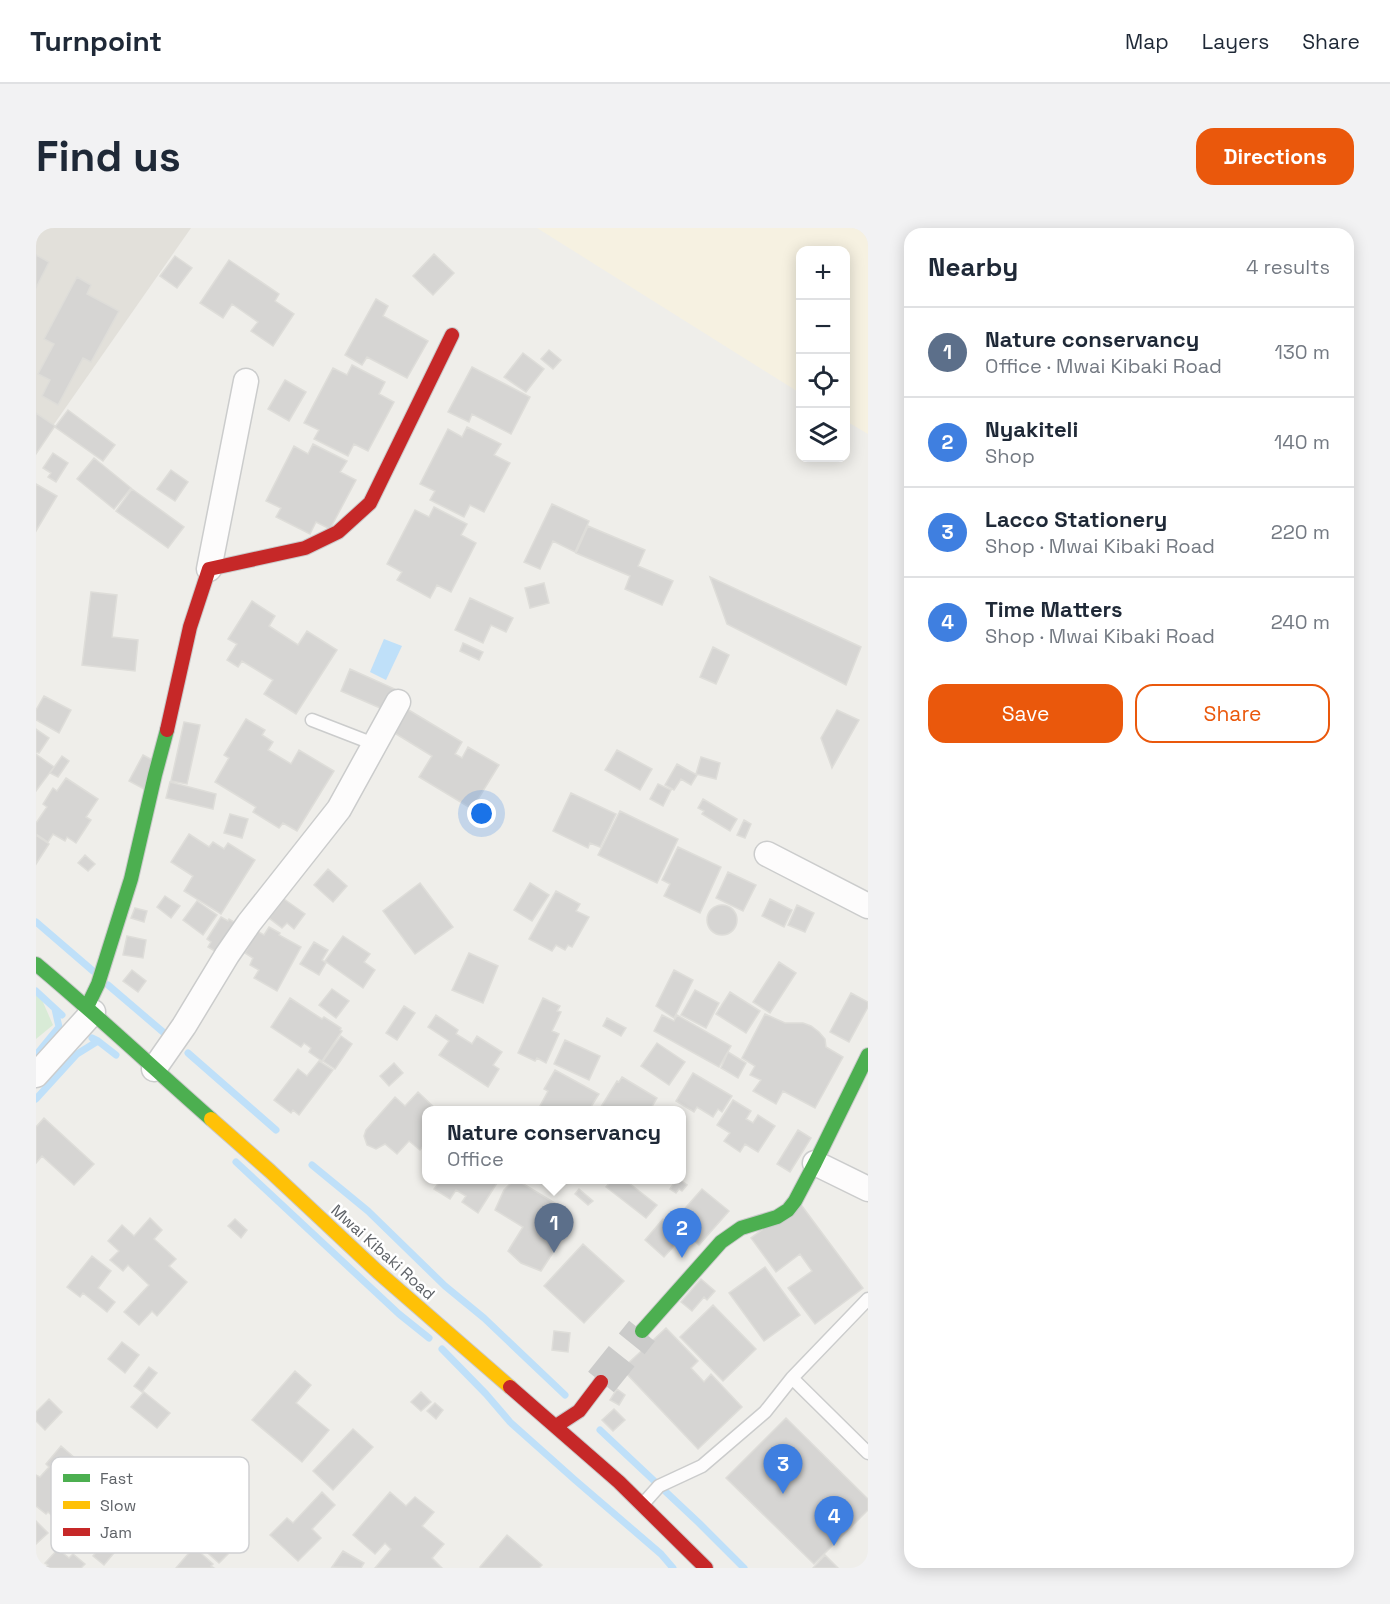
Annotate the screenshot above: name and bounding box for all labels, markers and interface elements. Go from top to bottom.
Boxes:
text: Turnpoint [30,23,162,59]
text: Map [1125,28,1169,55]
text: Layers [1202,28,1269,55]
text: Share [1302,28,1360,55]
button: Directions [1196,128,1354,185]
text: Find us [36,130,181,183]
map controls [796,246,850,462]
button: + [796,246,850,300]
text: Nearby [928,250,1018,284]
text: 4 results [1246,254,1330,280]
button: − [796,300,850,354]
text: Nature conservancy [985,325,1199,353]
text: 1 [943,339,952,365]
text: 130 m [1274,339,1330,365]
text: Office · Mwai Kibaki Road [985,353,1222,379]
button: locate [796,354,850,408]
button: layers [796,408,850,462]
text: Nyakiteli [985,415,1078,443]
text: 2 [942,429,953,455]
text: 140 m [1274,429,1330,455]
text: Shop [985,443,1035,469]
text: Lacco Stationery [985,505,1167,533]
text: 3 [941,519,954,545]
text: 220 m [1271,519,1330,545]
text: Shop · Mwai Kibaki Road [985,533,1215,559]
text: Time Matters [985,595,1123,623]
text: 4 [941,609,954,635]
text: 240 m [1271,609,1330,635]
text: Shop · Mwai Kibaki Road [985,623,1215,649]
button: Save [928,684,1123,743]
button: Share [1135,684,1330,743]
your location [467,799,496,828]
popup [422,1106,686,1184]
text: Nature conservancy [447,1118,661,1146]
text: Office [447,1146,504,1172]
street label: Mwai Kibaki Road [327,1200,439,1304]
pin: 1 [534,1204,574,1253]
pin: 2 [662,1208,702,1258]
pin: 3 [764,1444,802,1494]
legend [51,1457,249,1553]
text: Fast [100,1468,133,1489]
text: Slow [100,1495,136,1516]
pin: 4 [814,1496,854,1546]
text: Jam [100,1522,132,1543]

